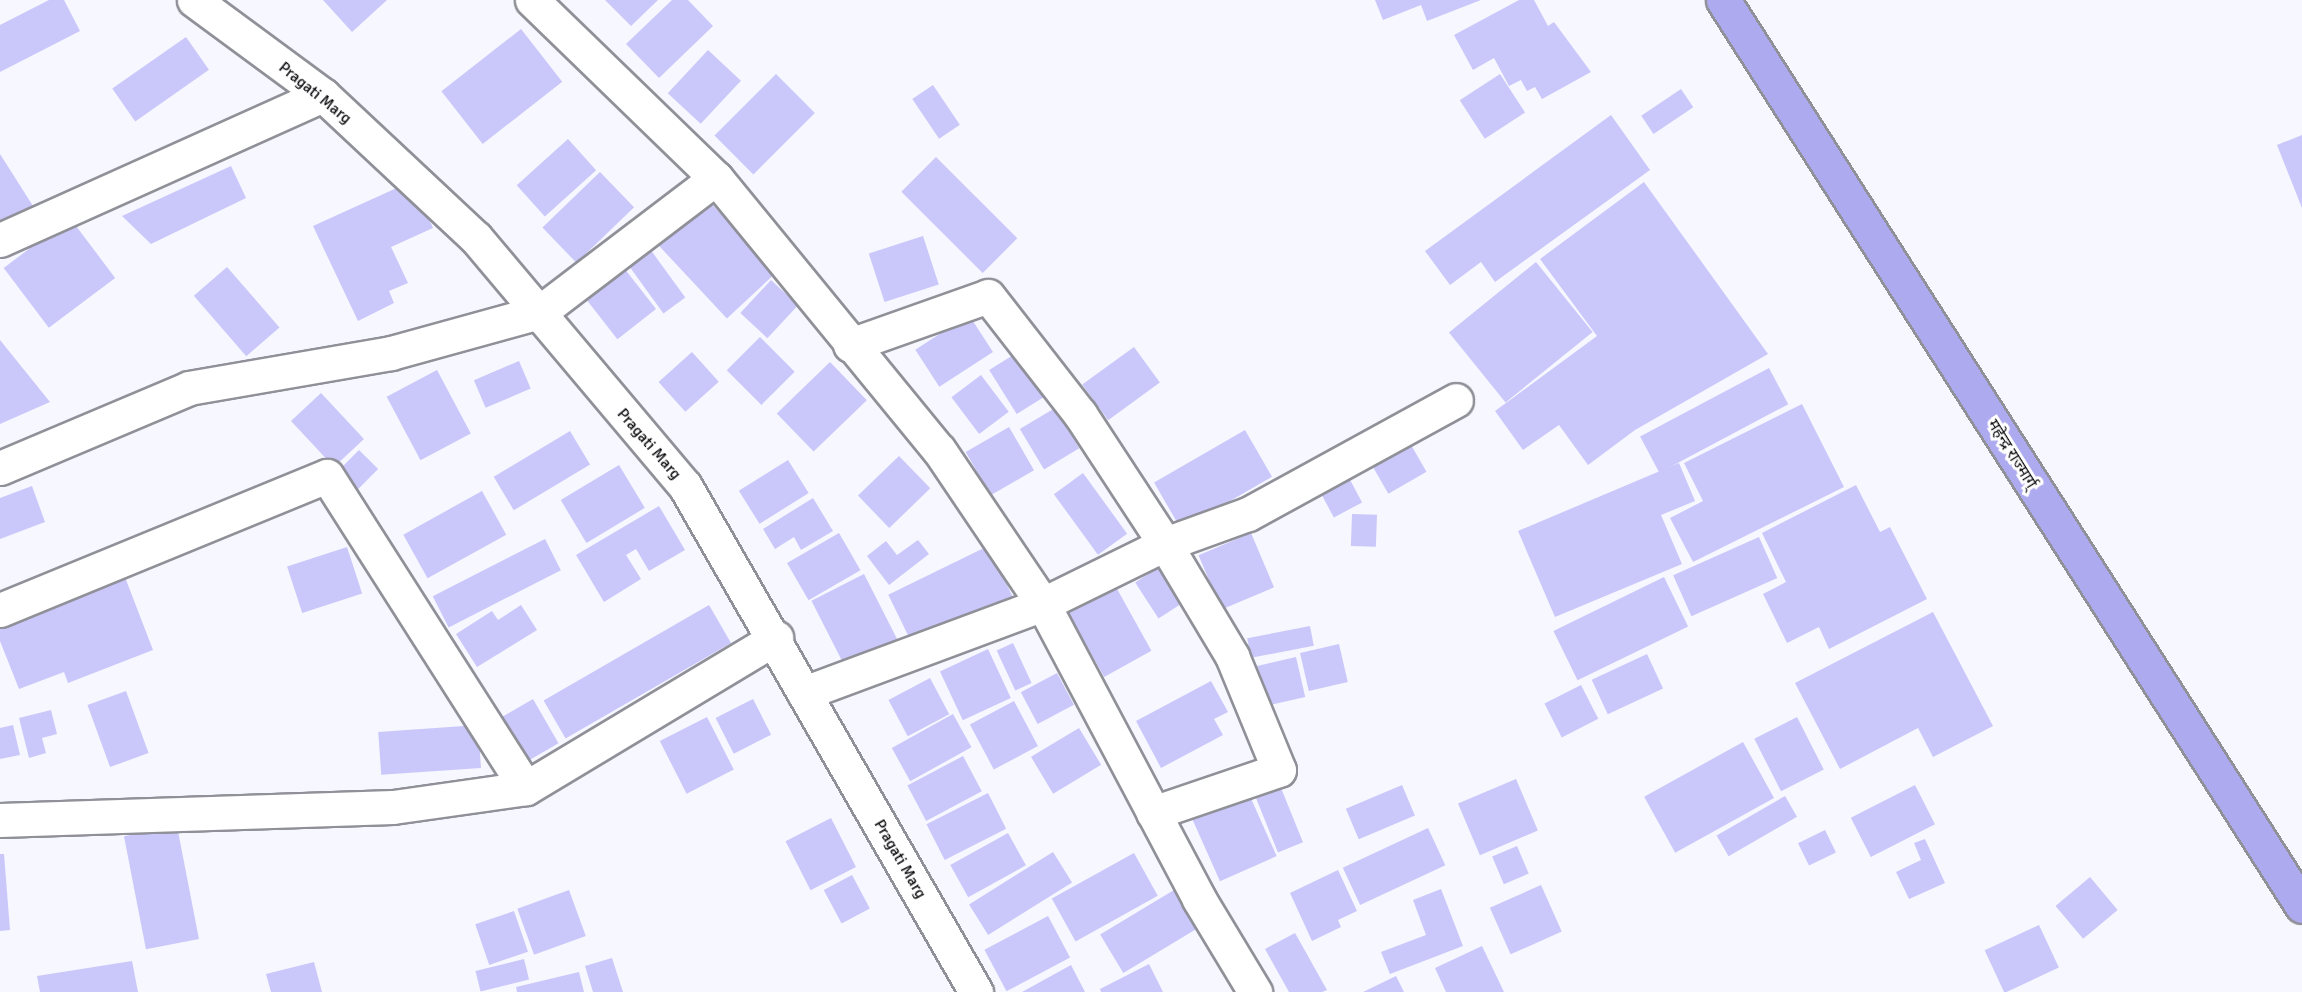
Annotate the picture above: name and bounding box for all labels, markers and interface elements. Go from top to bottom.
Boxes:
street label: Pragati Marg [275,58,355,128]
street label: Pragati Marg [613,405,685,483]
street label: महेन्द्र राज्मार्ग् [1983,416,2041,492]
street label: Pragati Marg [870,816,930,902]

